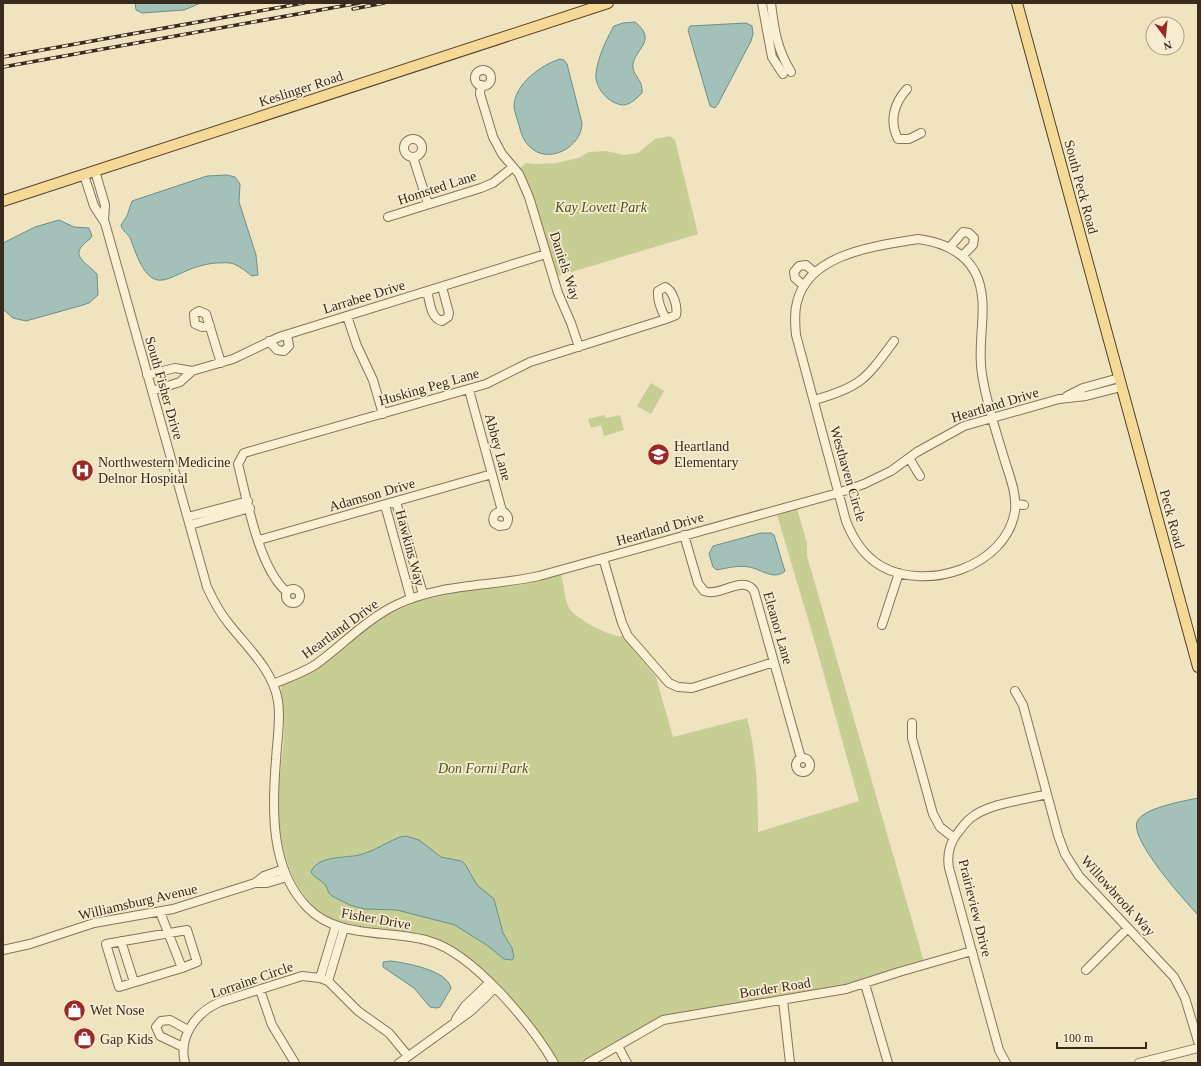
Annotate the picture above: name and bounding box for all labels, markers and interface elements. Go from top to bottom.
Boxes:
north arrow [1145,16,1185,56]
text: N [1162,39,1173,52]
street label: Keslinger Road [257,68,345,110]
street label: South Peck Road [1061,138,1101,236]
street label: Homsted Lane [396,168,478,208]
park label: Kay Lovett Park [554,200,648,215]
street label: Daniels Way [547,230,583,302]
street label: Larrabee Drive [321,277,407,317]
street label: South Fisher Drive [142,335,186,441]
street label: Husking Peg Lane [377,366,481,408]
street label: Heartland Drive [949,385,1041,425]
street label: Abbey Lane [482,412,514,482]
street label: Westhaven Circle [827,424,869,524]
place label: Heartland Elementary [674,439,739,470]
school or university icon: Heartland Elementary [645,441,671,467]
place label: Northwestern Medicine Delnor Hospital [98,455,231,486]
hospital icon: Northwestern Medicine Delnor Hospital [69,457,95,483]
street label: Adamson Drive [327,476,417,514]
street label: Peck Road [1157,488,1187,550]
street label: Hawkins Way [393,508,427,588]
street label: Heartland Drive [614,509,706,549]
street label: Eleanor Lane [760,590,796,666]
street label: Heartland Drive [299,596,381,662]
park label: Don Forni Park [437,761,529,776]
street label: Willowbrook Way [1078,853,1158,939]
street label: Prairieview Drive [956,858,994,958]
street label: Williamsburg Avenue [77,881,199,923]
street label: Fisher Drive [340,906,412,932]
street label: Lorraine Circle [209,959,295,1001]
street label: Border Road [738,975,812,1001]
shop icon: Wet Nose [62,997,88,1023]
place label: Wet Nose [90,1003,144,1018]
scale bar [1057,1024,1146,1050]
shop icon: Gap Kids [71,1026,97,1052]
text: 100 m [1063,1031,1094,1045]
place label: Gap Kids [100,1032,153,1047]

